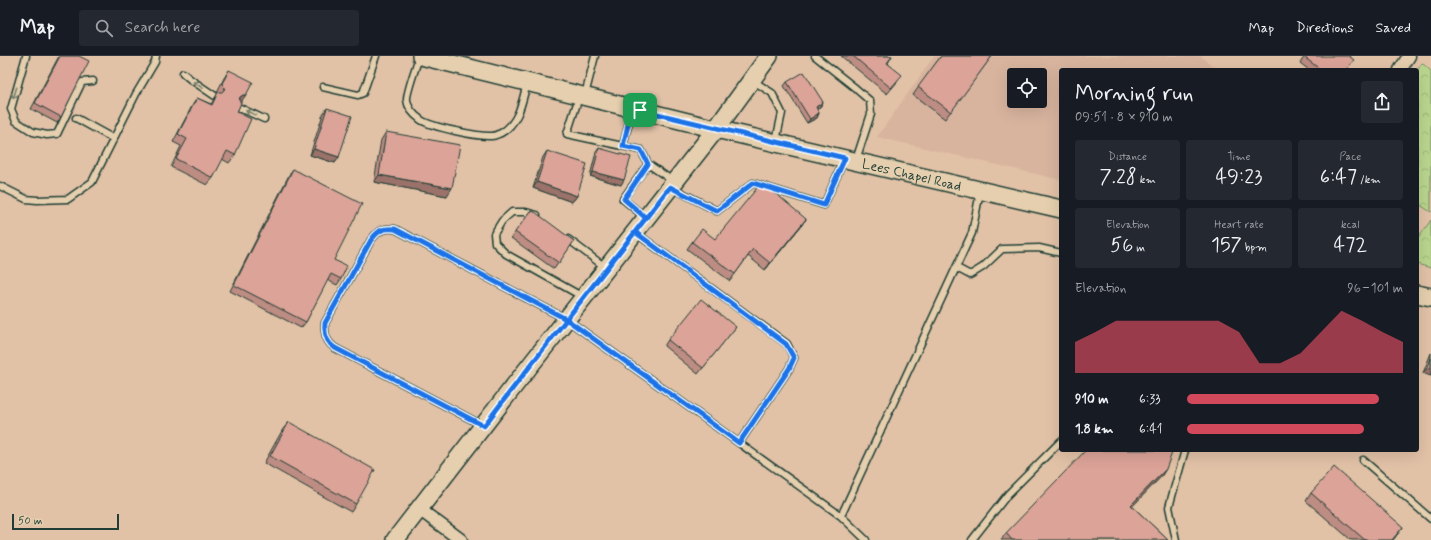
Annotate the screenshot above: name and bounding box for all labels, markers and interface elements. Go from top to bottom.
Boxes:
search box [79,10,359,46]
text: Map [20,15,55,40]
icon: search [93,17,115,39]
text: Search here [125,18,200,38]
text: Map [1248,19,1274,37]
text: Directions [1296,19,1354,37]
text: Saved [1376,19,1411,37]
map controls [1007,68,1047,108]
button: locate [1007,68,1047,108]
text: Morning run [1075,80,1194,108]
one-way arrow [193,81,204,89]
button: share [1361,81,1403,123]
one-way arrow [11,87,18,100]
pin [623,93,657,127]
icon: arrive [629,99,651,121]
one-way arrow [245,109,257,116]
text: 09:51 · 8 × 910 m [1075,109,1173,126]
text: Distance [1108,150,1147,164]
text: Time [1227,150,1251,164]
text: Pace [1339,150,1361,164]
street label: Lees Chapel Road [860,155,963,196]
text: 7.28 [1100,164,1137,191]
text: 49:23 [1215,164,1263,191]
text: 6:47 [1320,164,1357,191]
text: km [1137,173,1156,187]
text: /km [1357,173,1381,187]
text: Elevation [1106,218,1149,232]
text: Heart rate [1214,218,1264,232]
text: kcal [1341,218,1360,232]
text: 56 [1110,232,1133,259]
text: 157 [1211,232,1242,259]
text: 472 [1334,232,1367,259]
text: m [1133,241,1145,255]
text: bpm [1242,241,1267,255]
text: Elevation [1075,280,1126,297]
text: 96–101 m [1347,280,1403,297]
text: 910 m [1075,391,1109,408]
text: 6:33 [1139,391,1161,408]
text: 1.8 km [1075,421,1113,438]
text: 6:41 [1139,421,1162,438]
scale bar [12,512,119,531]
text: 50 m [18,514,43,528]

